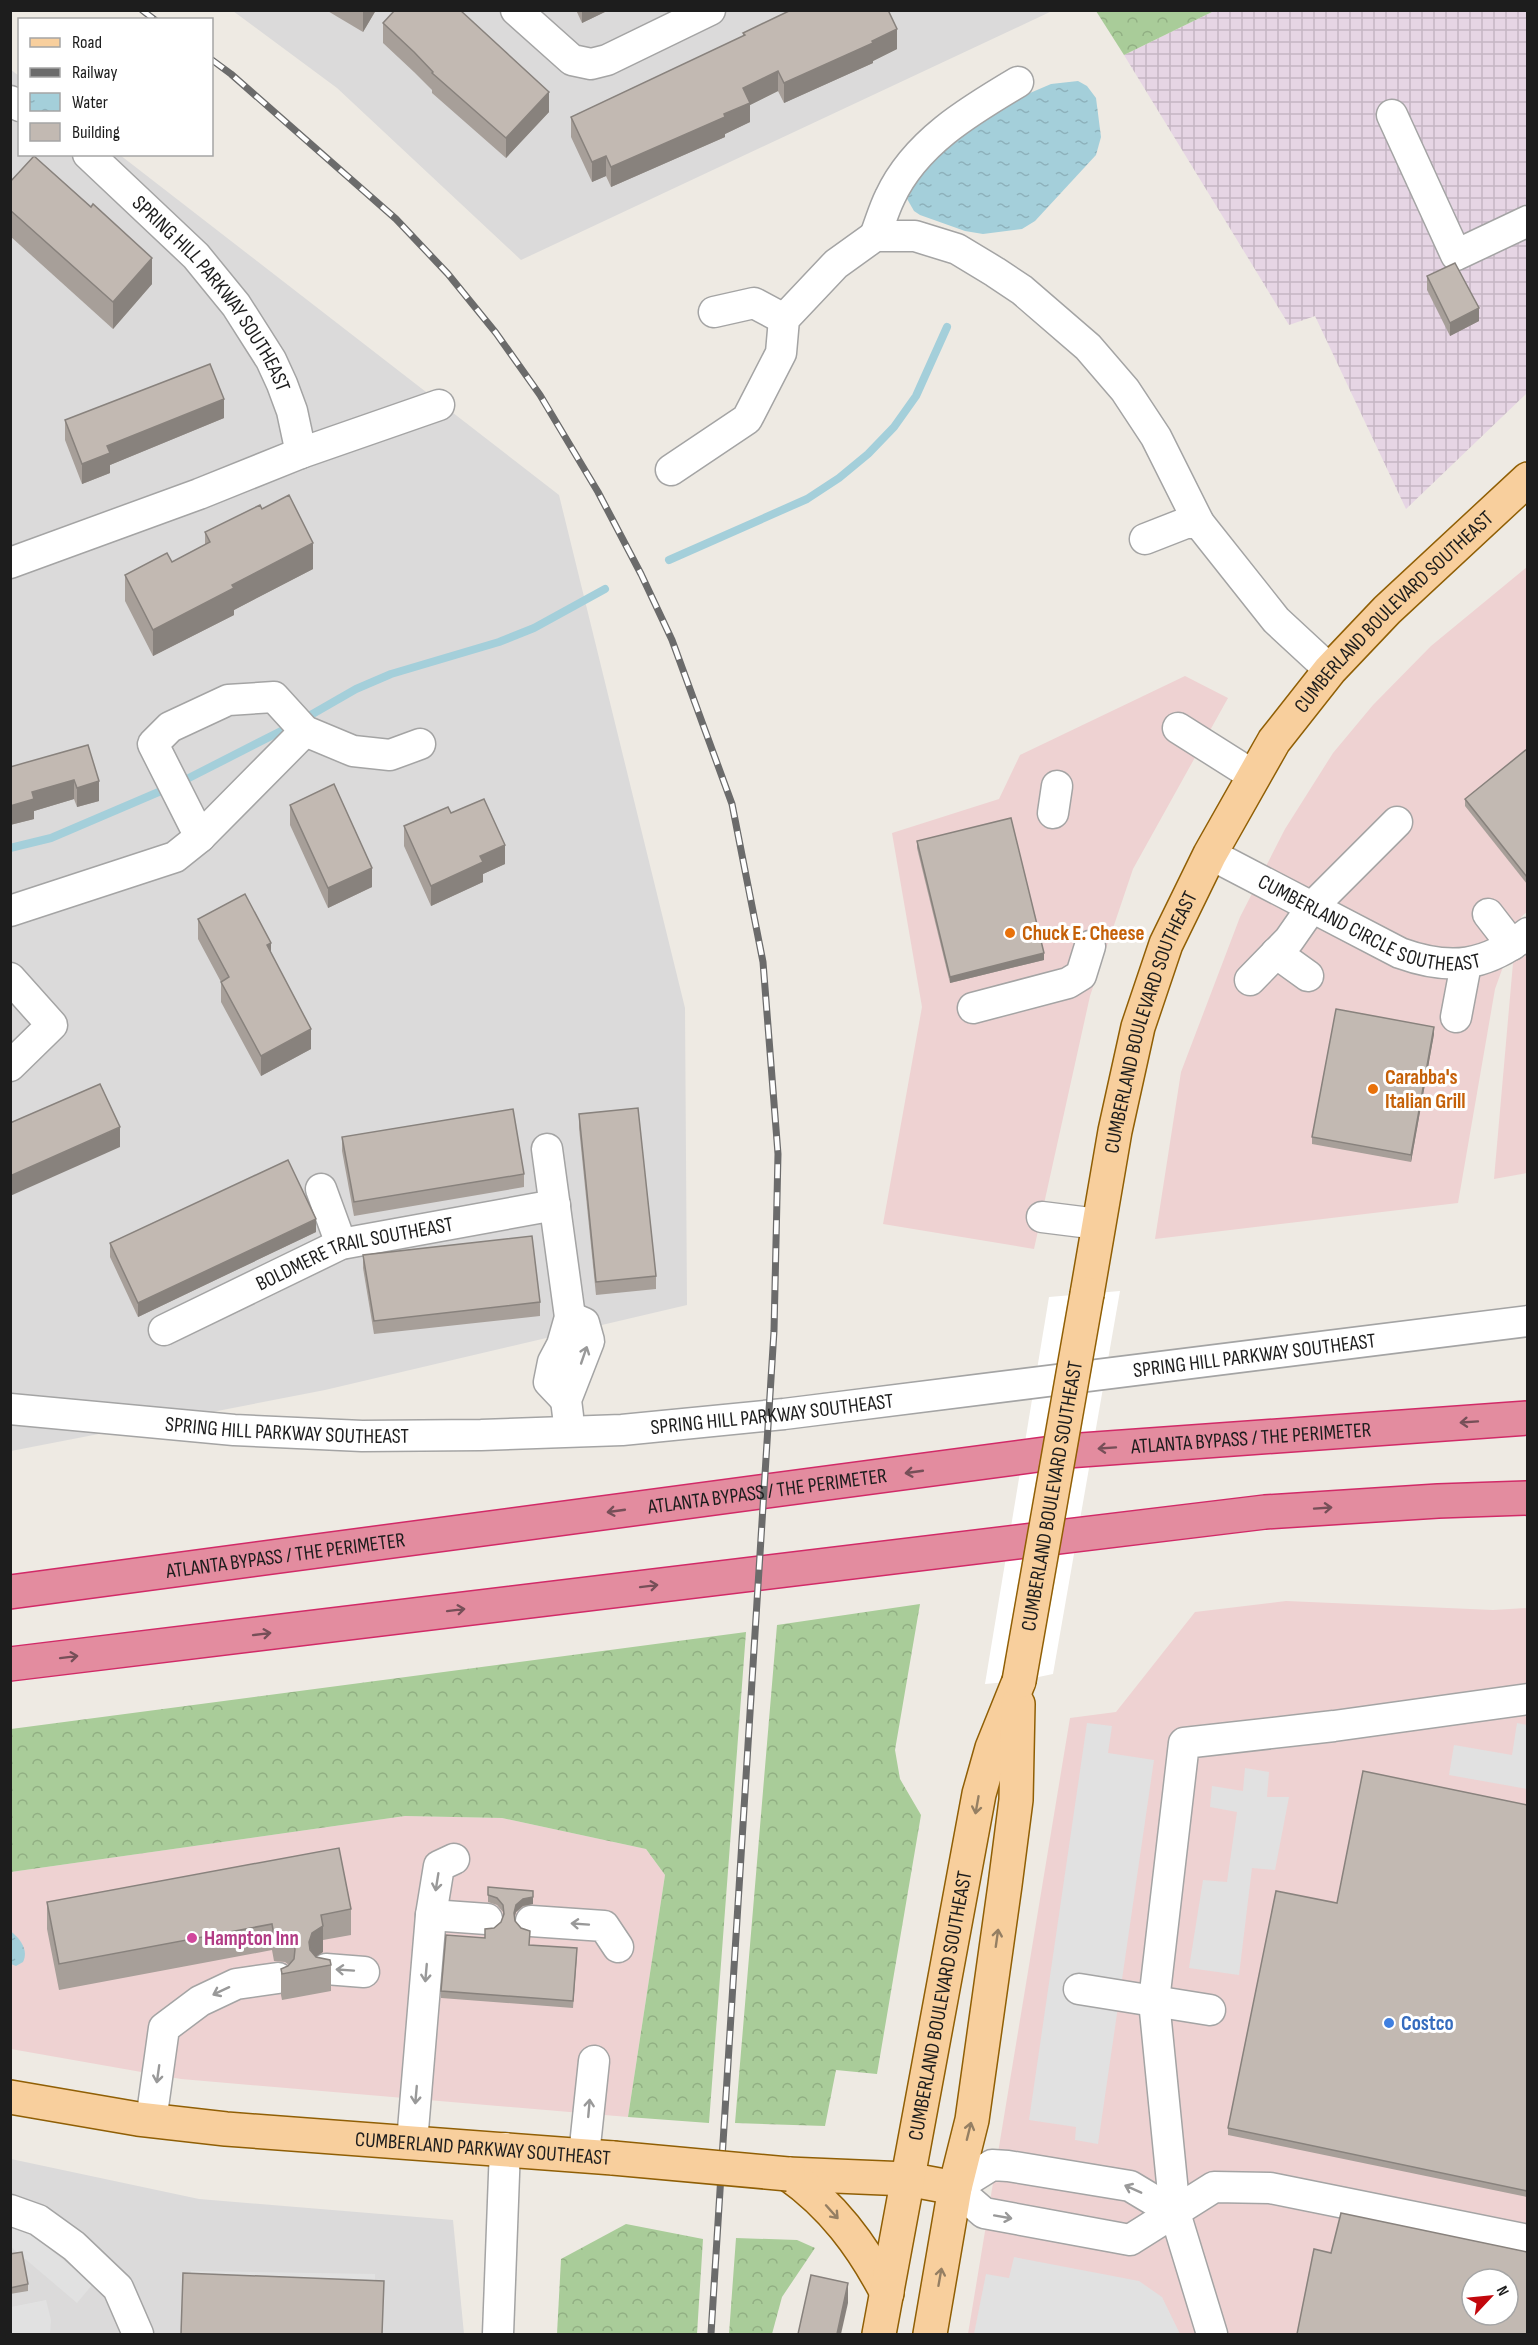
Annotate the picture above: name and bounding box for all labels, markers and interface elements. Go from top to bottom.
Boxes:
legend [18,18,213,156]
text: Road [72,32,102,53]
text: Railway [72,62,117,83]
text: Water [72,92,108,113]
text: Building [72,122,120,143]
street label: SPRING HILL PARKWAY SOUTHEAST [127,190,296,395]
street label: CUMBERLAND BOULEVARD SOUTHEAST [1289,505,1499,718]
street label: CUMBERLAND CIRCLE SOUTHEAST [1254,869,1484,977]
street label: CUMBERLAND BOULEVARD SOUTHEAST [1099,887,1203,1155]
place label: Chuck E. Cheese [1022,921,1145,946]
marker: Chuck E. Cheese [1003,926,1017,940]
place label: Carabba's Italian Grill [1385,1065,1465,1114]
marker: Carabba's Italian Grill [1366,1082,1380,1096]
street label: BOLDMERE TRAIL SOUTHEAST [252,1212,456,1296]
street label: SPRING HILL PARKWAY SOUTHEAST [1132,1328,1378,1383]
one-way arrow [580,1346,591,1365]
street label: CUMBERLAND BOULEVARD SOUTHEAST [1016,1358,1088,1633]
street label: SPRING HILL PARKWAY SOUTHEAST [649,1388,895,1440]
street label: SPRING HILL PARKWAY SOUTHEAST [164,1412,410,1449]
street label: ATLANTA BYPASS / THE PERIMETER [1129,1417,1373,1459]
one-way arrow [1460,1417,1480,1428]
one-way arrow [1098,1443,1118,1454]
street label: ATLANTA BYPASS / THE PERIMETER [645,1463,889,1520]
one-way arrow [904,1466,924,1477]
one-way arrow [1313,1503,1333,1514]
one-way arrow [607,1506,627,1517]
street label: ATLANTA BYPASS / THE PERIMETER [164,1527,407,1584]
one-way arrow [639,1581,659,1592]
one-way arrow [445,1604,465,1615]
one-way arrow [252,1628,272,1639]
one-way arrow [58,1652,78,1663]
one-way arrow [971,1794,982,1814]
street label: CUMBERLAND BOULEVARD SOUTHEAST [903,1868,978,2143]
one-way arrow [431,1872,442,1892]
one-way arrow [571,1919,591,1930]
place label: Hampton Inn [204,1926,299,1951]
one-way arrow [992,1929,1003,1948]
marker: Hampton Inn [185,1931,199,1945]
one-way arrow [420,1962,431,1982]
one-way arrow [336,1964,356,1975]
one-way arrow [213,1986,231,1998]
place label: Costco [1401,2011,1454,2036]
marker: Costco [1382,2016,1396,2030]
one-way arrow [152,2064,163,2084]
one-way arrow [410,2085,421,2105]
one-way arrow [584,2099,595,2119]
one-way arrow [963,2122,975,2141]
street label: CUMBERLAND PARKWAY SOUTHEAST [354,2127,612,2171]
one-way arrow [1124,2183,1142,2195]
one-way arrow [825,2204,839,2219]
one-way arrow [993,2212,1013,2223]
north arrow [1460,2267,1520,2327]
one-way arrow [934,2268,945,2287]
text: N [1492,2283,1513,2299]

